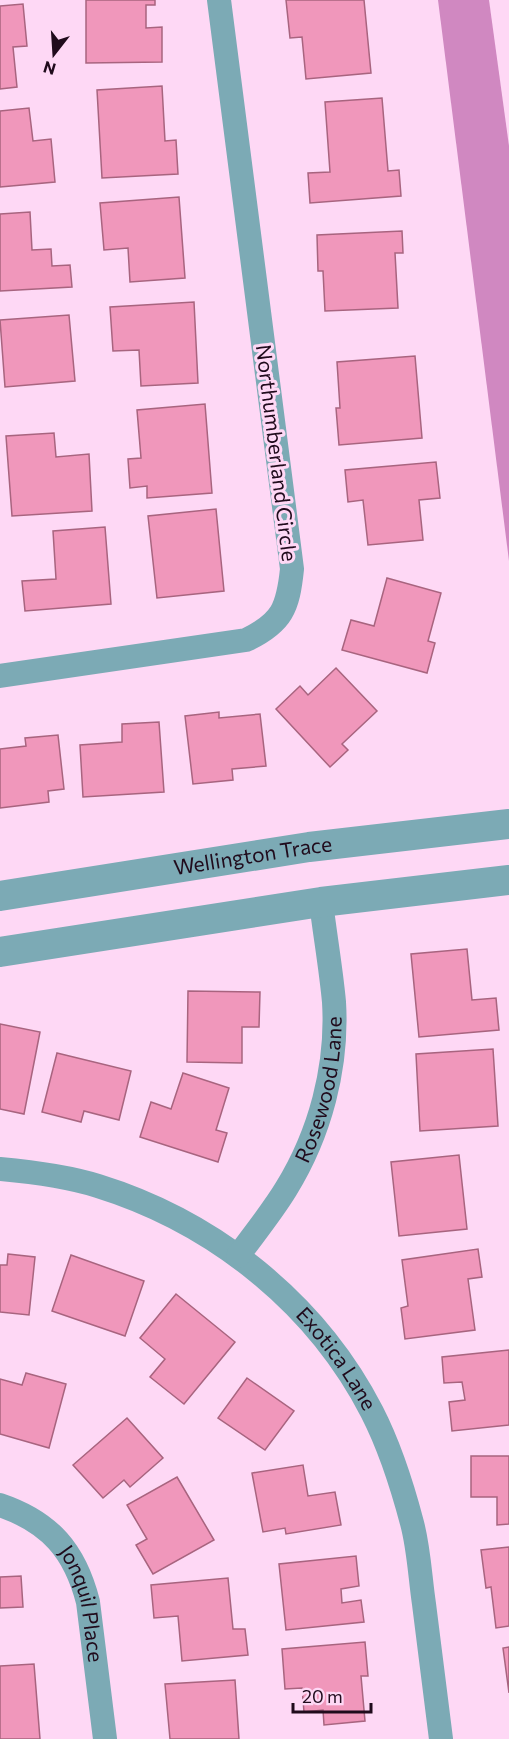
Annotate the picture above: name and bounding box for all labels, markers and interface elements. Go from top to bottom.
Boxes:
north arrow [24,24,84,84]
text: N [41,58,58,80]
street label: Northumberland Circle [252,343,303,563]
street label: Wellington Trace [172,830,333,879]
street label: Rosewood Lane [289,1016,346,1166]
street label: Exotica Lane [292,1301,383,1414]
street label: Jonquil Place [55,1540,109,1664]
scale bar [293,1676,371,1714]
text: 20 m [302,1685,343,1707]

